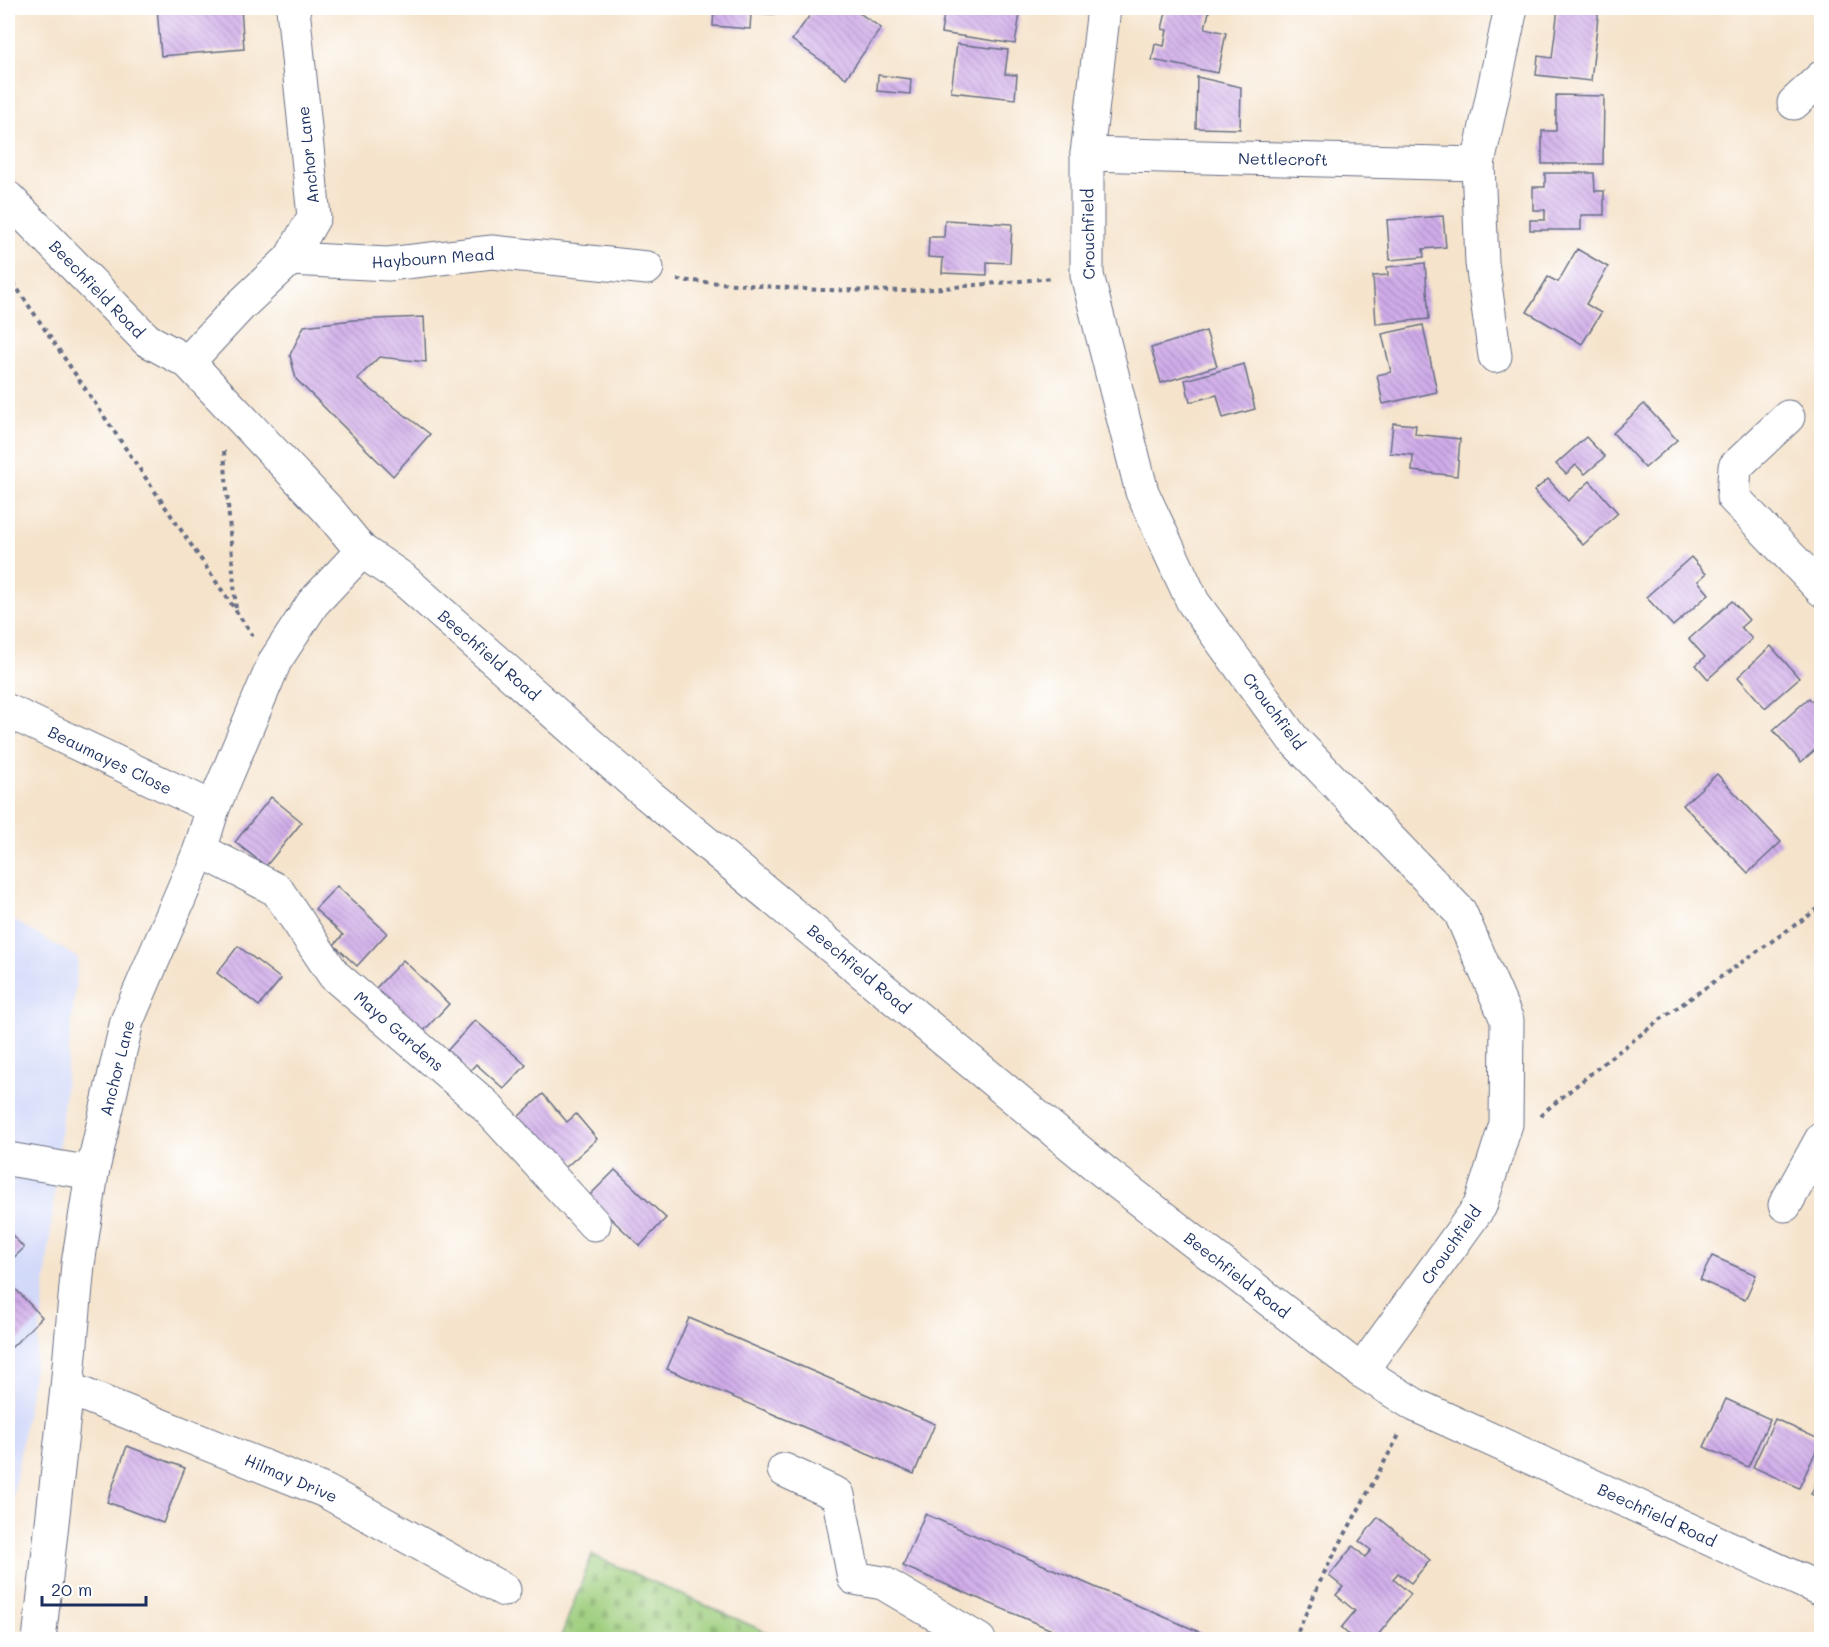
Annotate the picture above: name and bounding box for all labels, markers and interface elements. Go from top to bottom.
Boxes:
street label: Anchor Lane [292,105,323,205]
street label: Nettlecroft [1238,147,1328,170]
street label: Crouchfield [1076,188,1099,280]
street label: Beechfield Road [45,235,149,342]
street label: Haybourn Mead [371,243,495,272]
street label: Beechfield Road [434,605,545,705]
street label: Crouchfield [1239,668,1310,753]
street label: Beaumayes Close [45,721,176,799]
street label: Beechfield Road [803,919,915,1018]
street label: Mayo Gardens [350,986,449,1075]
street label: Anchor Lane [94,1018,139,1118]
street label: Crouchfield [1416,1201,1485,1288]
street label: Beechfield Road [1180,1227,1294,1322]
street label: Hilmay Drive [242,1449,341,1507]
street label: Beechfield Road [1595,1478,1720,1551]
scale bar [42,1569,146,1607]
text: 20 m [51,1577,92,1601]

